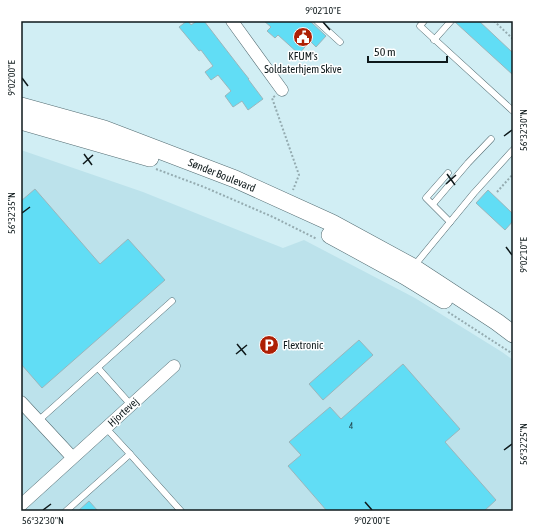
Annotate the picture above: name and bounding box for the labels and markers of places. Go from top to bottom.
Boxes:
public building icon: KFUM's Soldaterhjem Skive [292,26,314,48]
place label: KFUM's Soldaterhjem Skive [264,50,342,75]
parking icon: Flextronic [258,334,280,356]
place label: Flextronic [283,339,324,351]

